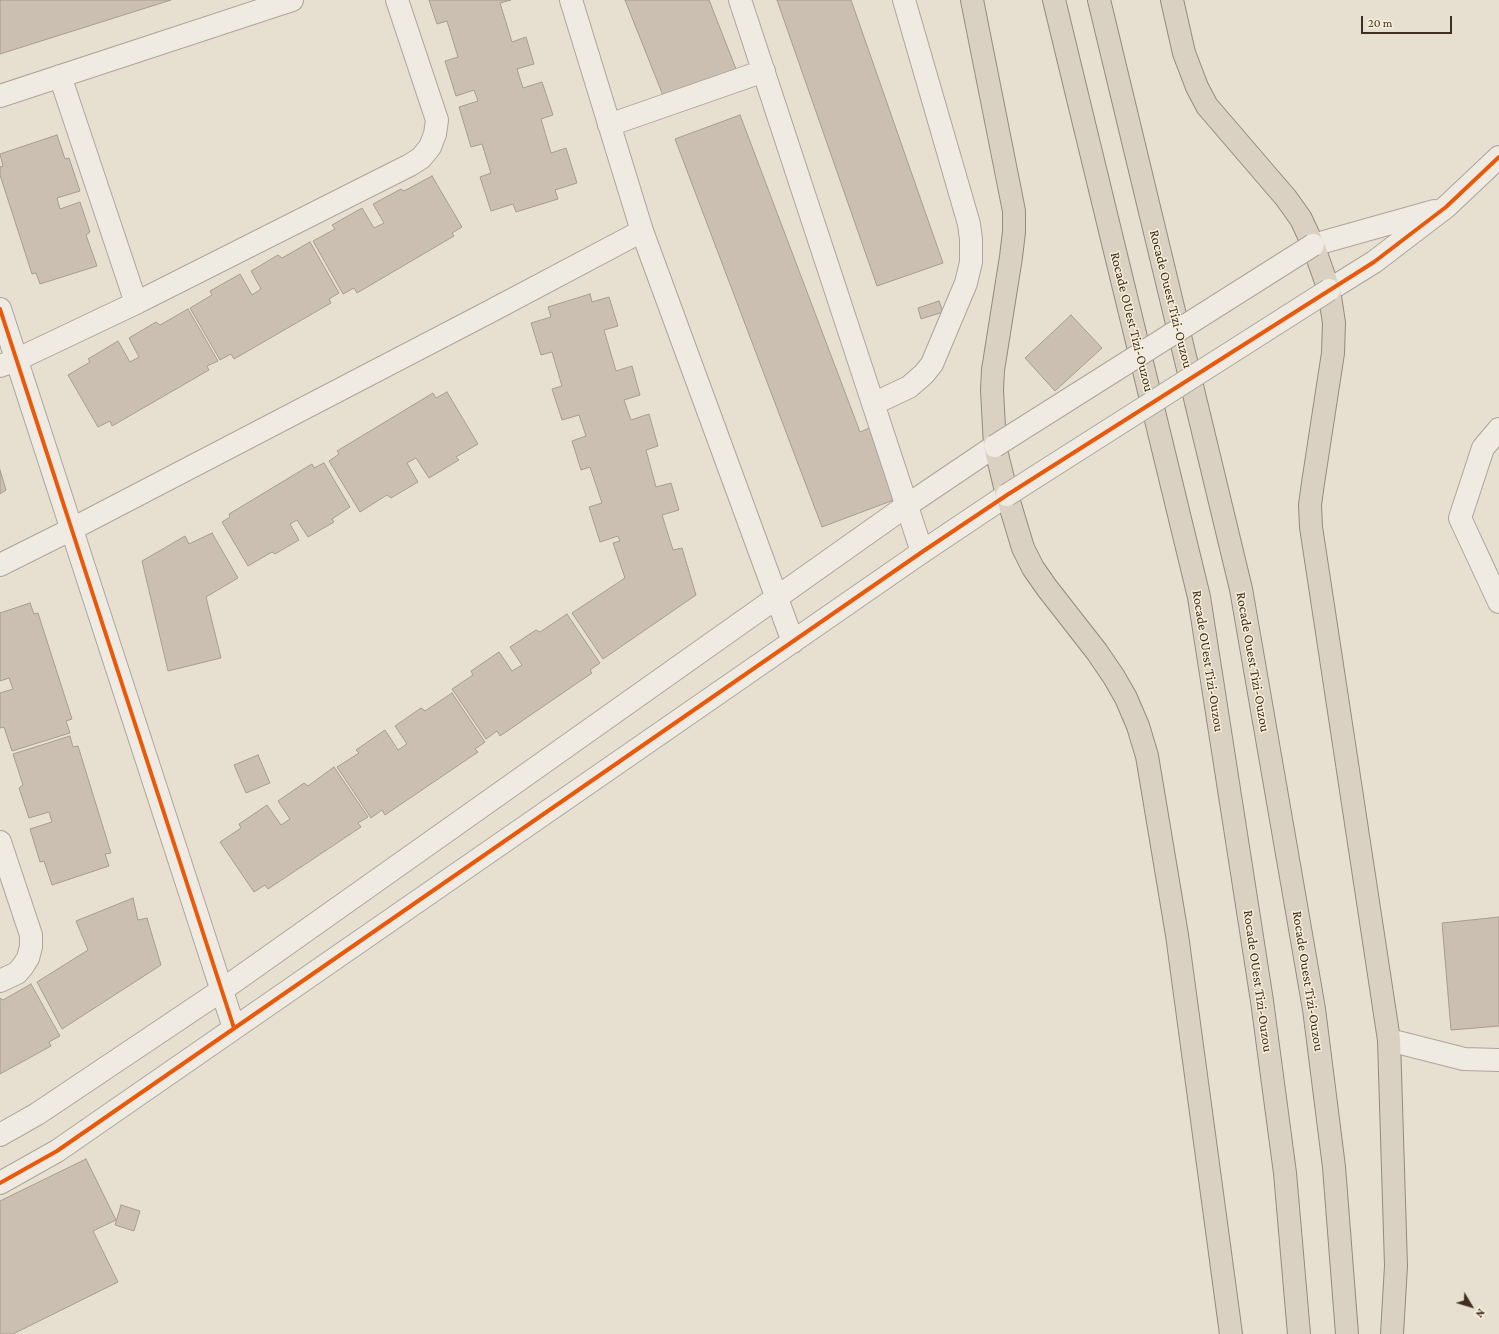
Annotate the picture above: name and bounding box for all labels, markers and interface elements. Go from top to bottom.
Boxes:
scale bar [1363,8,1454,34]
text: 20 m [1368,16,1392,30]
street label: Rocade Ouest Tizi-Ouzou [1146,228,1196,370]
street label: Rocade OUest Tizi-Ouzou [1107,250,1157,394]
street label: Rocade OUest Tizi-Ouzou [1188,589,1228,733]
street label: Rocade Ouest Tizi-Ouzou [1232,591,1274,733]
street label: Rocade OUest Tizi-Ouzou [1240,909,1276,1053]
street label: Rocade Ouest Tizi-Ouzou [1289,910,1327,1052]
north arrow [1451,1286,1491,1326]
text: N [1473,1307,1487,1320]

